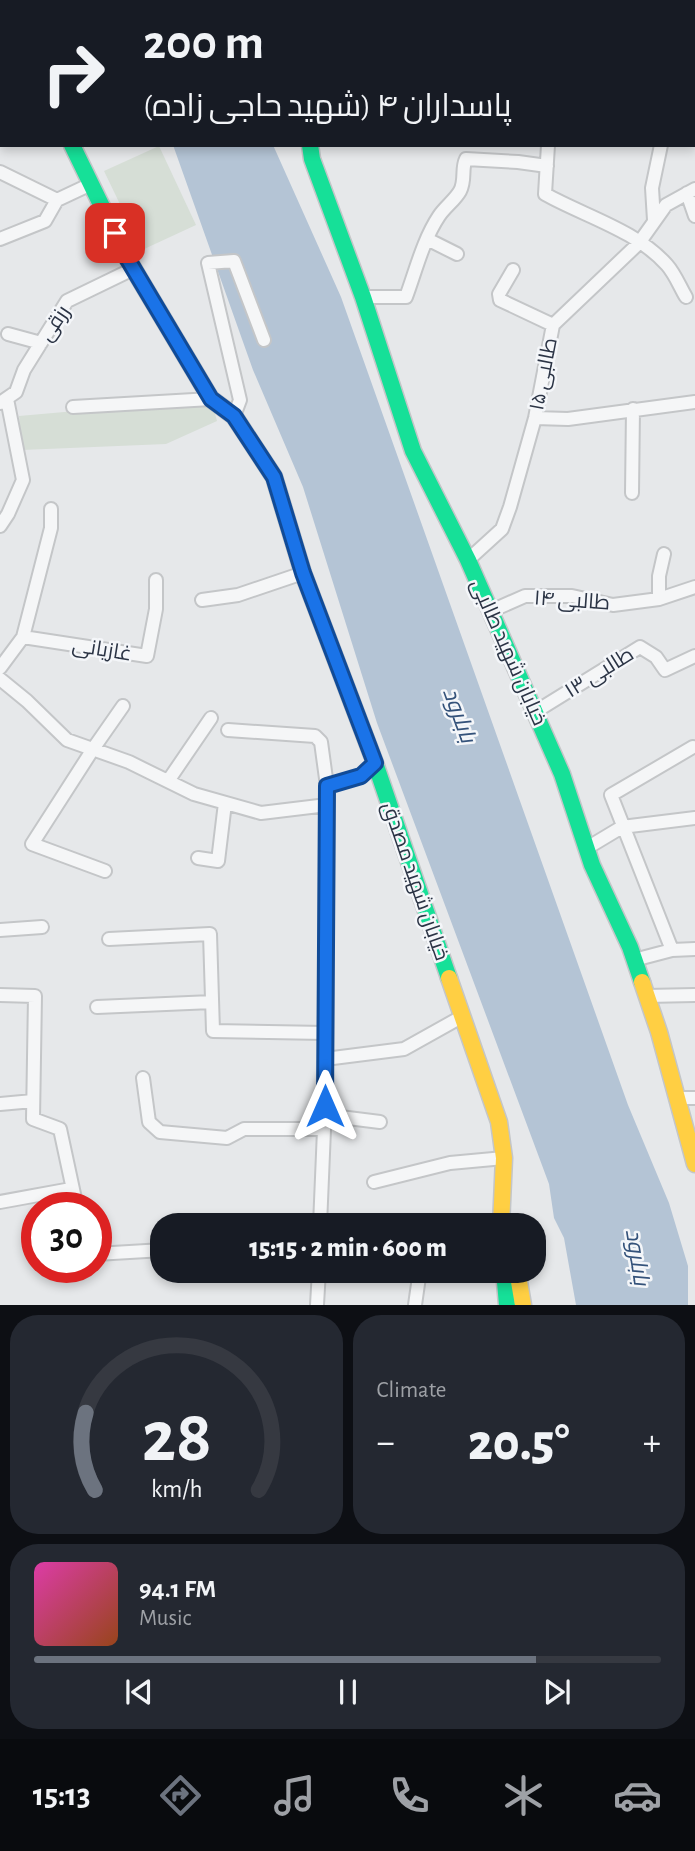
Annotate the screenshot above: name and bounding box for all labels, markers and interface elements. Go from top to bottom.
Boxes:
text: 200 m [143,19,264,68]
icon: right [28,28,119,119]
text: پاسداران ۴ (شهید حاجی زاده) [143,90,511,122]
pin [85,203,145,263]
icon: arrive [96,214,134,252]
street label: رزقی [35,302,75,346]
street label: طالبی ۱۵ [526,336,563,413]
street label: خیابان شهید طالبی [465,576,550,729]
street label: طالبی ۱۴ [533,587,611,616]
street label: غازیانی [70,634,133,667]
street label: طالبی ۱۳ [561,643,638,703]
water label: بابلرود [437,685,480,748]
street label: خیابان شهید مصدق [377,799,453,964]
position arrow [288,1069,362,1143]
speed limit sign: 30 [21,1192,112,1283]
water label: بابلرود [620,1227,653,1289]
text: 15:15 · 2 min · 600 m [249,1235,447,1261]
text: Climate [377,1379,446,1402]
text: 28 [141,1403,211,1476]
text: 20.5° [468,1417,570,1469]
text: − [377,1424,395,1462]
text: + [643,1424,661,1462]
text: km/h [150,1477,202,1502]
text: 94.1 FM [139,1576,216,1602]
text: Music [139,1607,191,1630]
icon: previous [120,1673,158,1711]
icon: pause [329,1673,367,1711]
icon: next [538,1673,576,1711]
icon: directions [156,1771,205,1820]
icon: music [270,1771,319,1820]
icon: phone [385,1771,434,1820]
icon: climate [499,1771,548,1820]
icon: car [613,1771,662,1820]
text: 15:13 [33,1779,91,1811]

